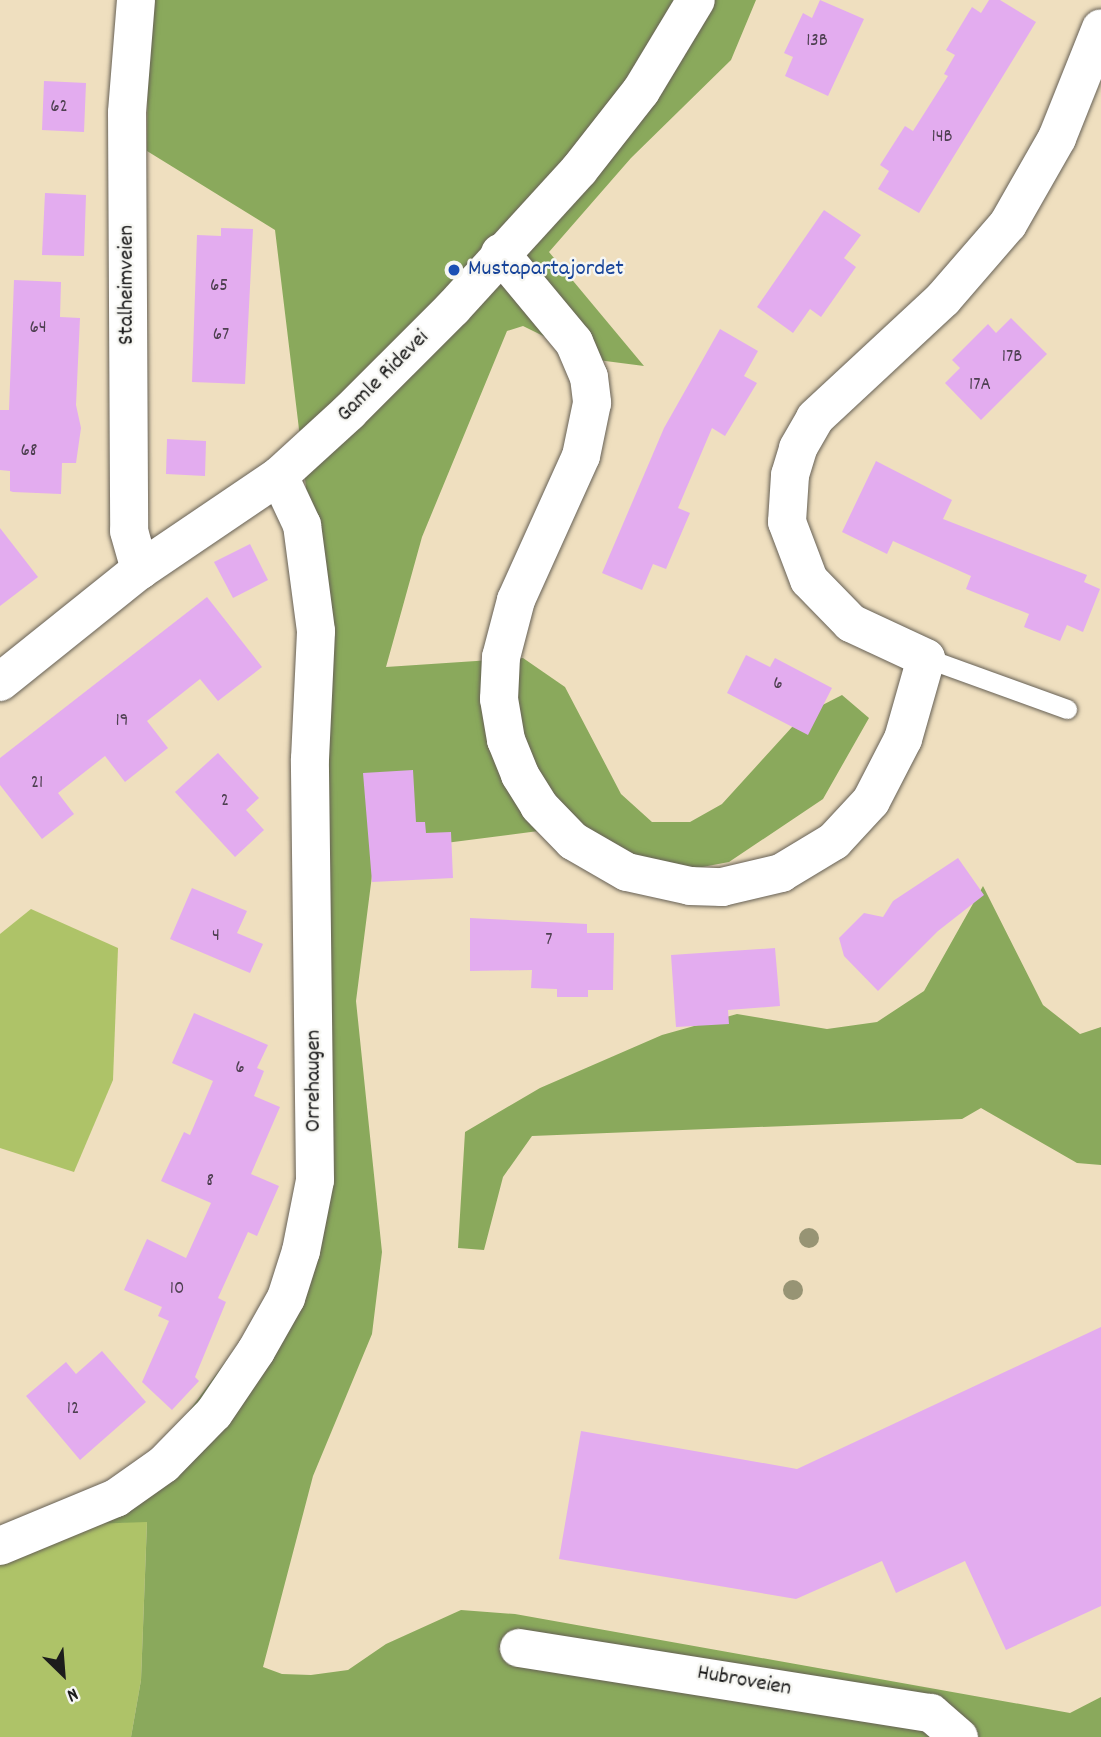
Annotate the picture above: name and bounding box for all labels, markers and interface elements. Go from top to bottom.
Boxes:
house number: 13B [806,31,828,53]
house number: 62 [50,97,68,119]
house number: 14B [931,127,953,149]
street label: Stalheimveien [114,225,142,345]
place label: Mustapartajordet [468,256,624,284]
marker: Mustapartajordet [446,262,462,278]
house number: 65 [210,276,228,298]
house number: 64 [29,318,47,340]
house number: 67 [213,325,229,347]
street label: Gamle Ridevei [332,325,436,429]
house number: 17B [1002,347,1022,369]
house number: 17A [969,375,991,397]
house number: 68 [21,441,37,463]
house number: 6 [773,674,783,696]
house number: 19 [116,711,128,733]
house number: 21 [31,773,43,795]
house number: 2 [221,791,229,813]
house number: 4 [212,926,220,948]
house number: 7 [545,930,553,952]
street label: Orrehaugen [301,1030,329,1132]
house number: 6 [235,1058,245,1080]
house number: 8 [206,1171,214,1193]
house number: 10 [170,1279,184,1301]
house number: 12 [67,1399,79,1421]
north arrow [28,1639,98,1709]
street label: Hubroveien [695,1660,793,1704]
text: N [62,1679,82,1708]

